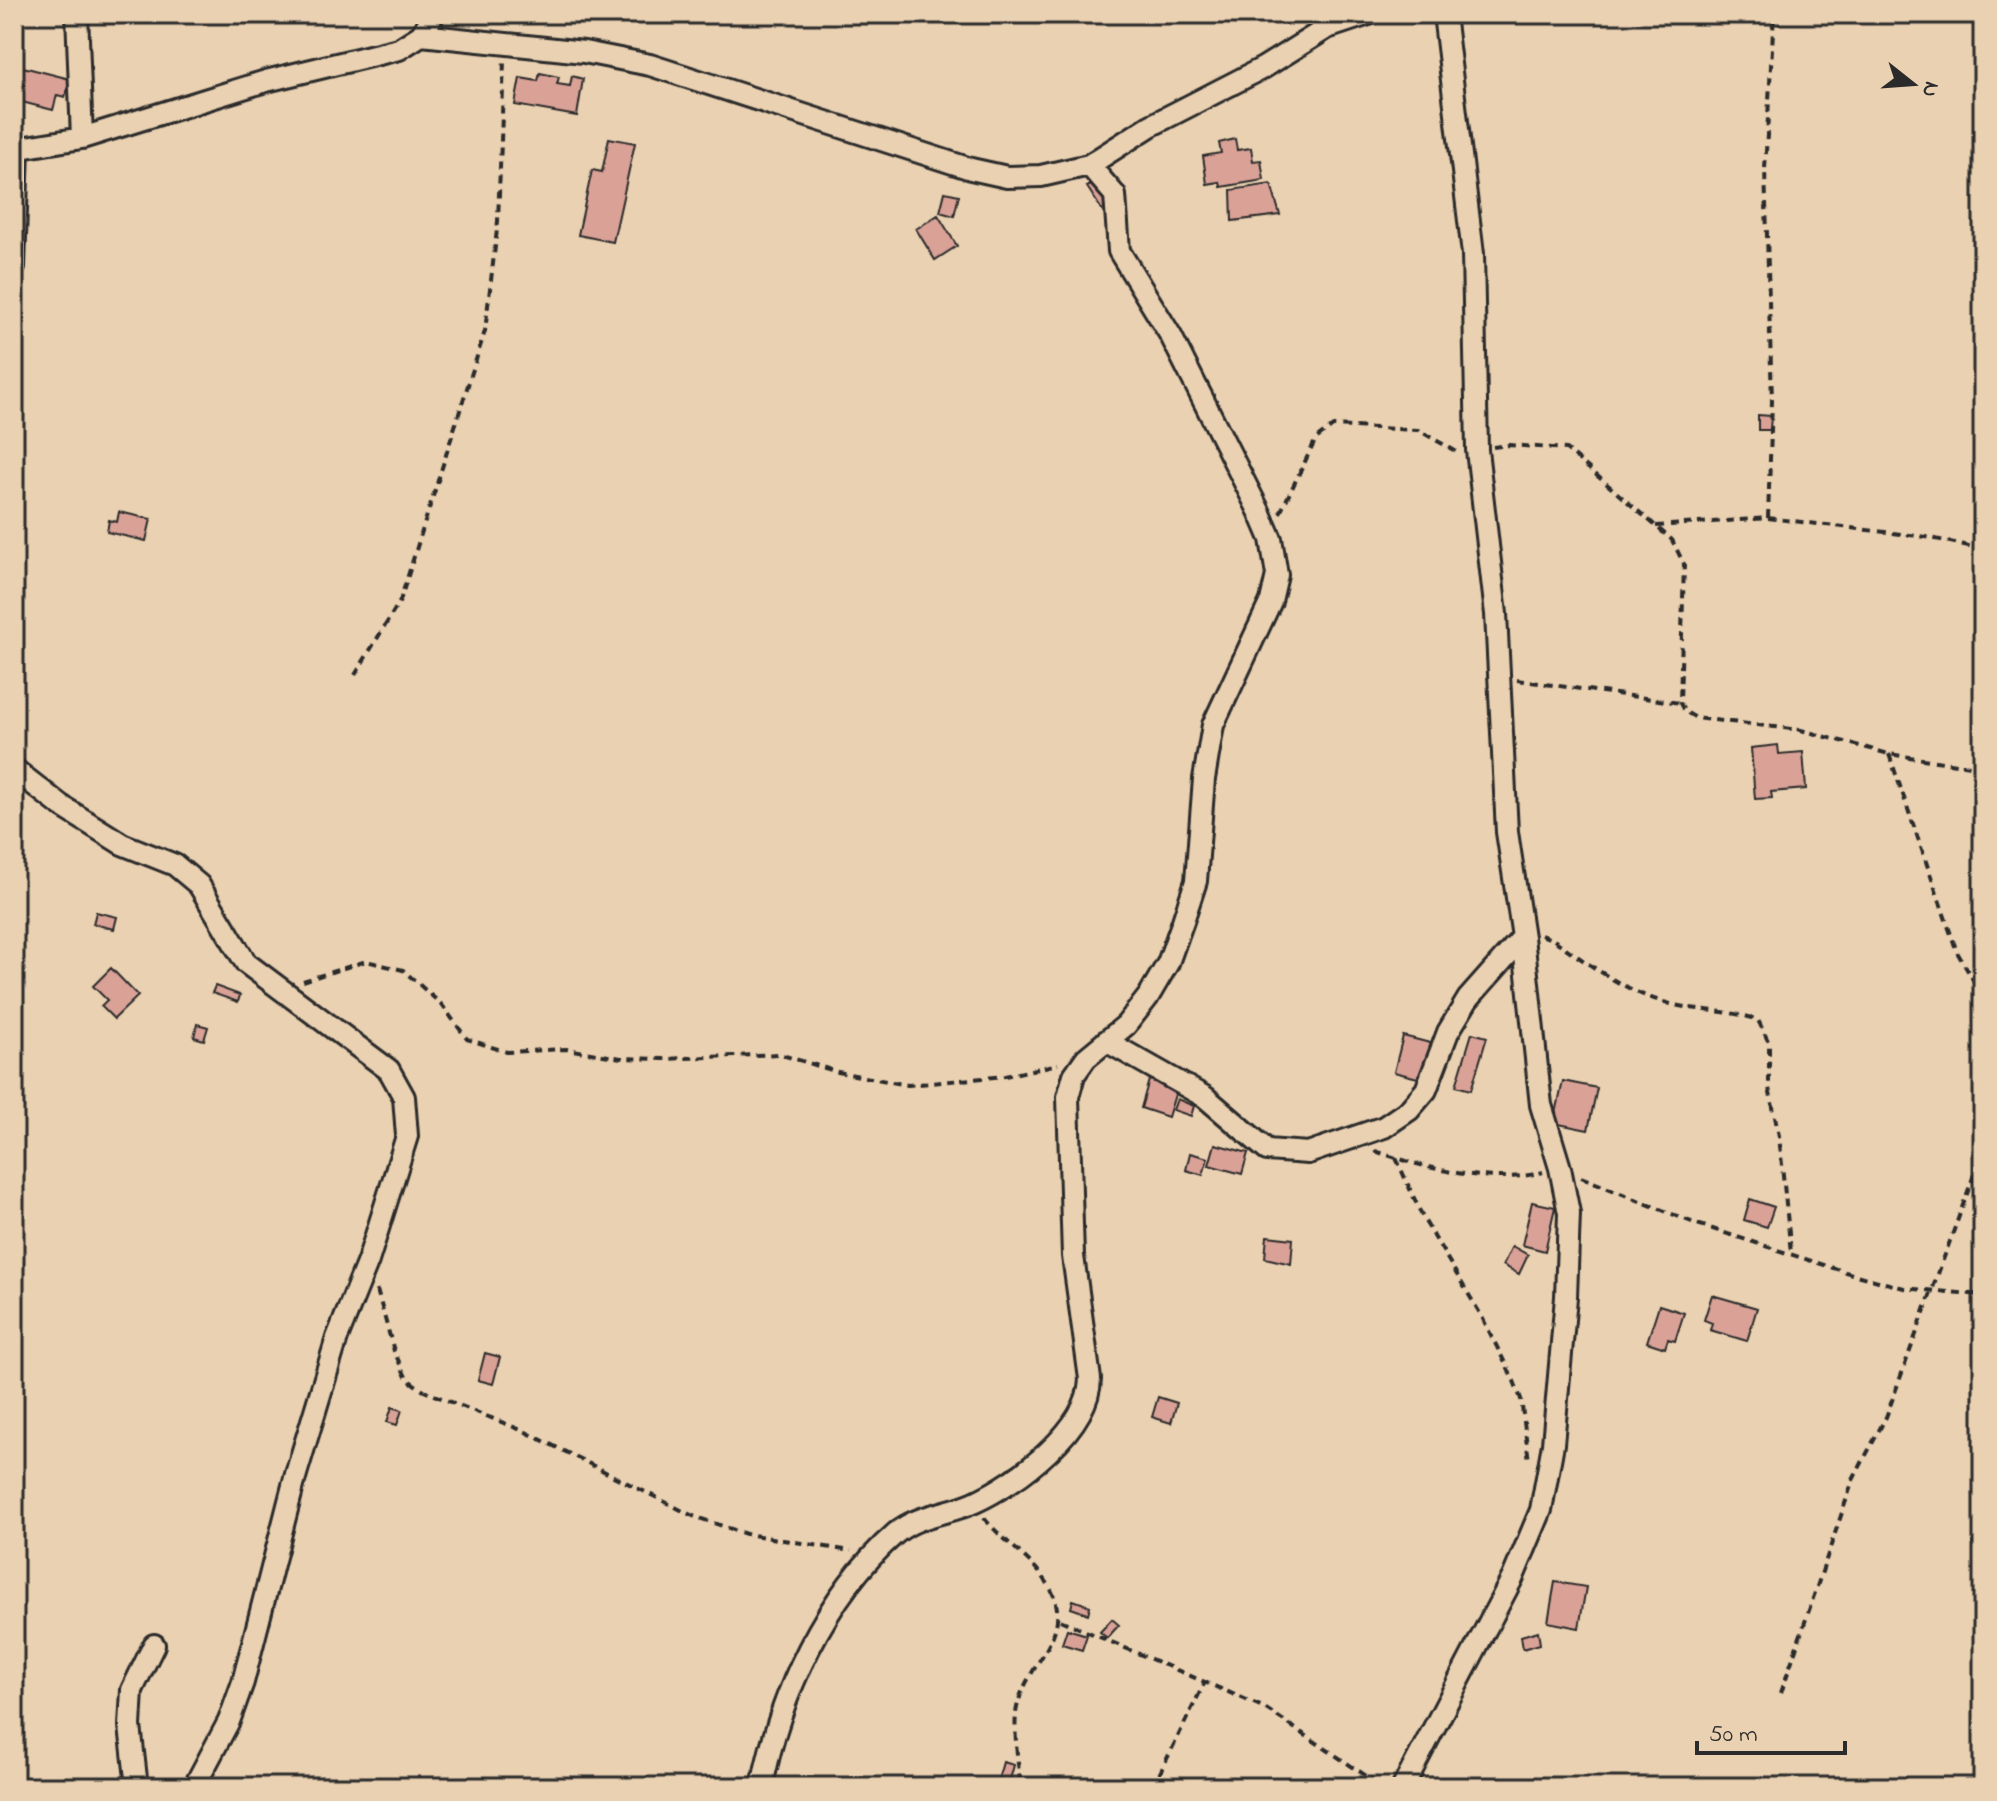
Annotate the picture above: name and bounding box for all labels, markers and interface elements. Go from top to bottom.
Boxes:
north arrow [1873,44,1953,124]
text: N [1912,77,1947,101]
scale bar [1697,1705,1845,1755]
text: 50 m [1709,1718,1758,1753]

